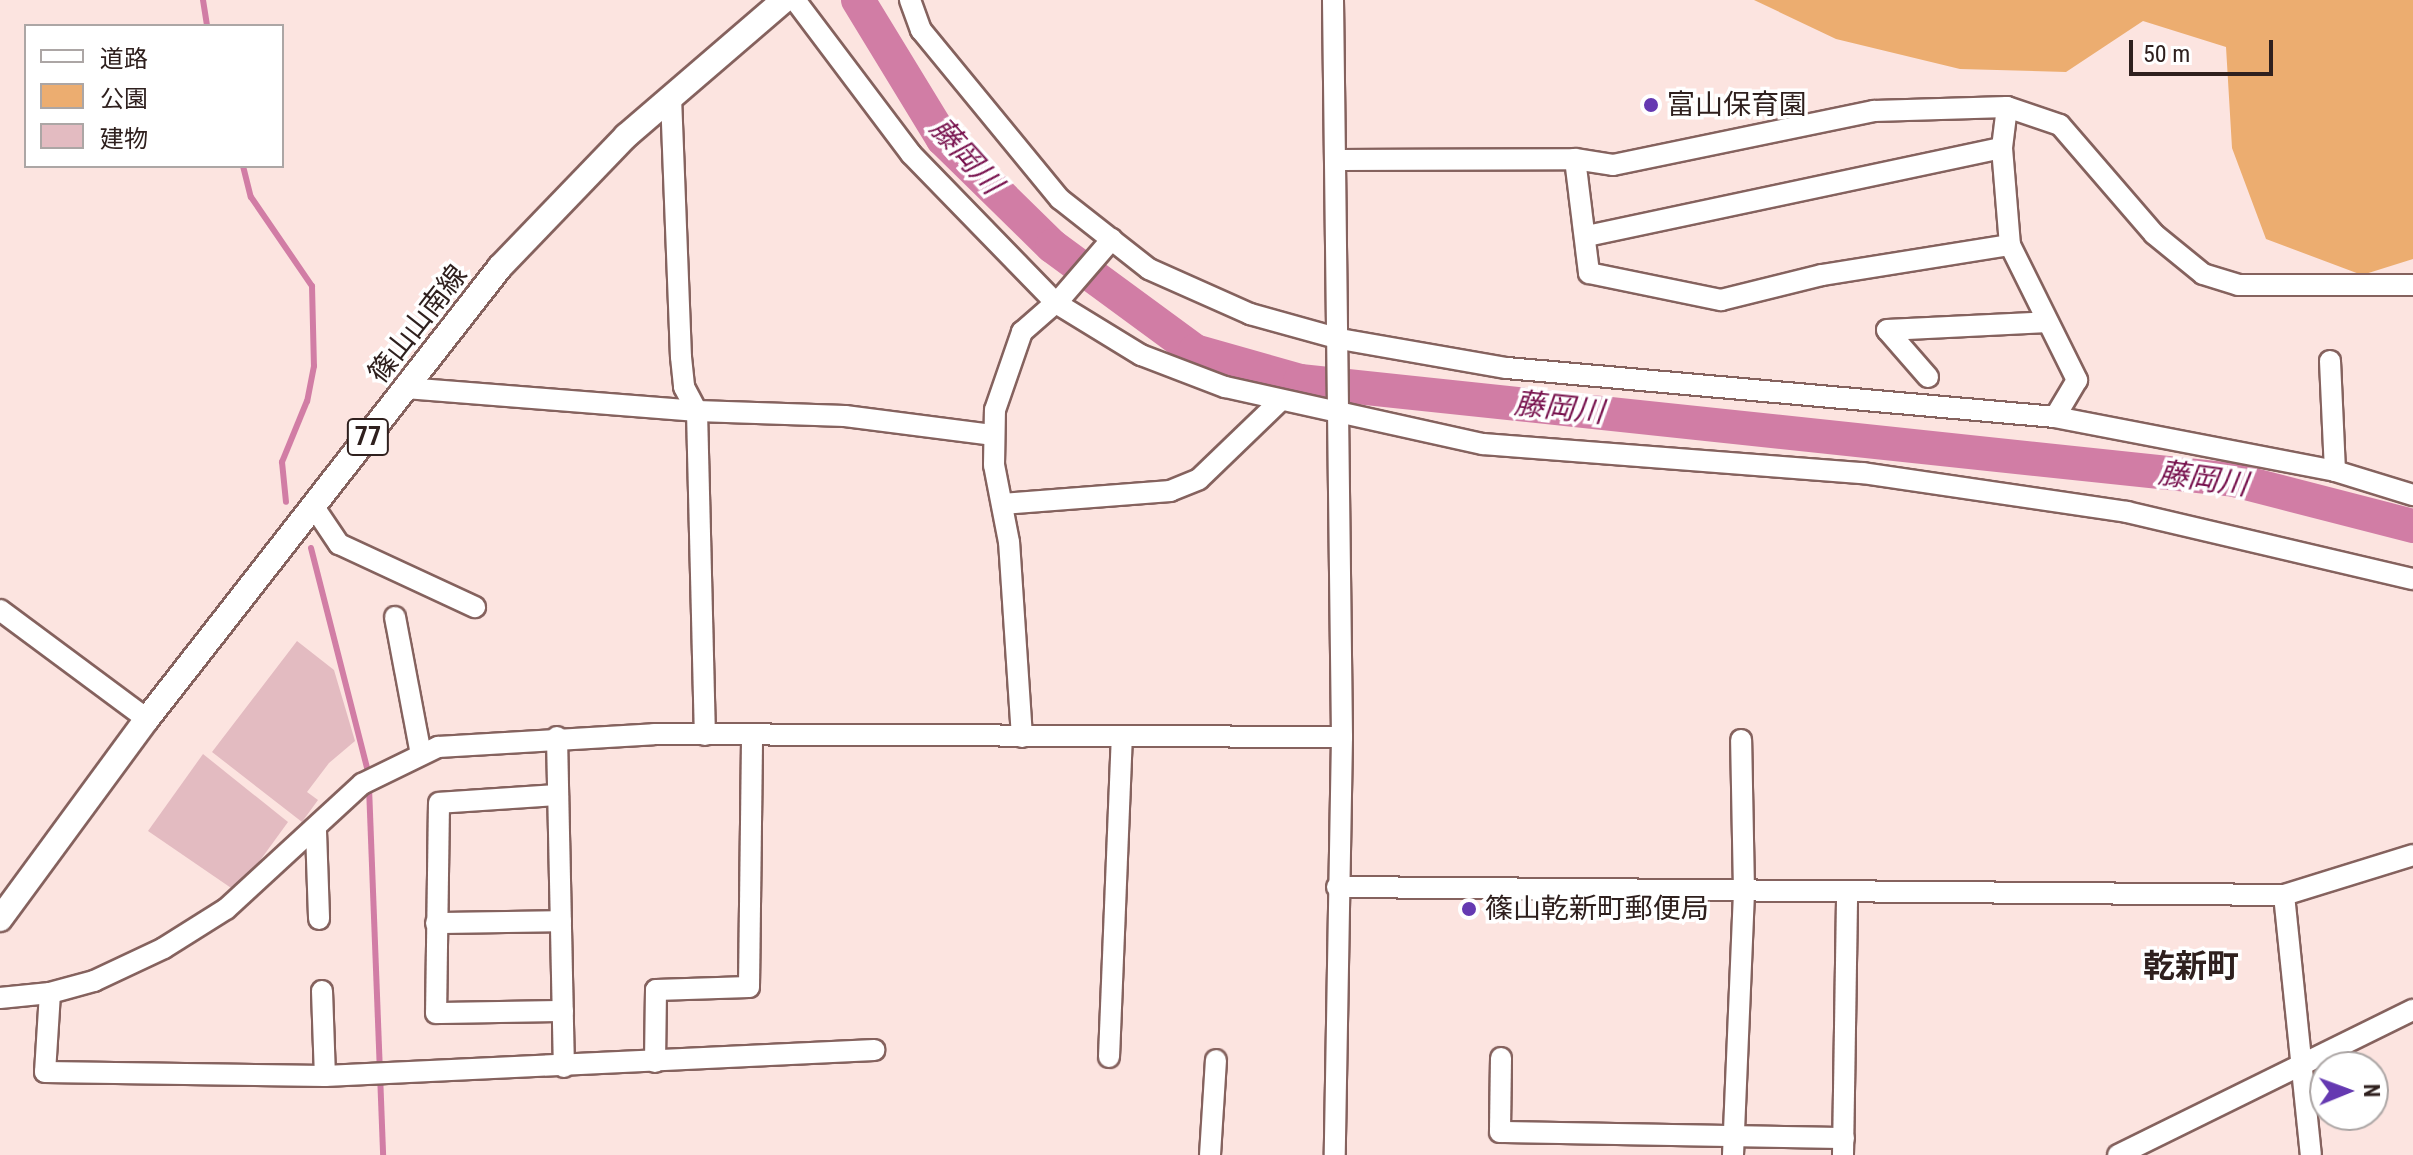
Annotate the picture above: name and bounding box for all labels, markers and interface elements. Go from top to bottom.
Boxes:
legend [24,24,284,168]
scale bar [2133,24,2277,74]
text: 50 m [2143,40,2190,68]
text: 道路 [100,45,148,73]
text: 公園 [100,85,148,113]
place label: 富山保育園 [1667,88,1807,122]
marker: 富山保育園 [1642,96,1660,114]
water label: 藤岡川 [923,111,1009,201]
text: 建物 [100,125,148,153]
street label: 篠山山南線 [362,258,474,390]
water label: 藤岡川 [1512,385,1606,431]
road number: 77 [346,415,390,459]
water label: 藤岡川 [2156,455,2250,503]
place label: 篠山乾新町郵便局 [1485,892,1709,926]
marker: 篠山乾新町郵便局 [1460,900,1478,918]
district label: 乾新町 [2143,947,2239,985]
north arrow [2309,1051,2389,1131]
text: N [2359,1084,2384,1098]

